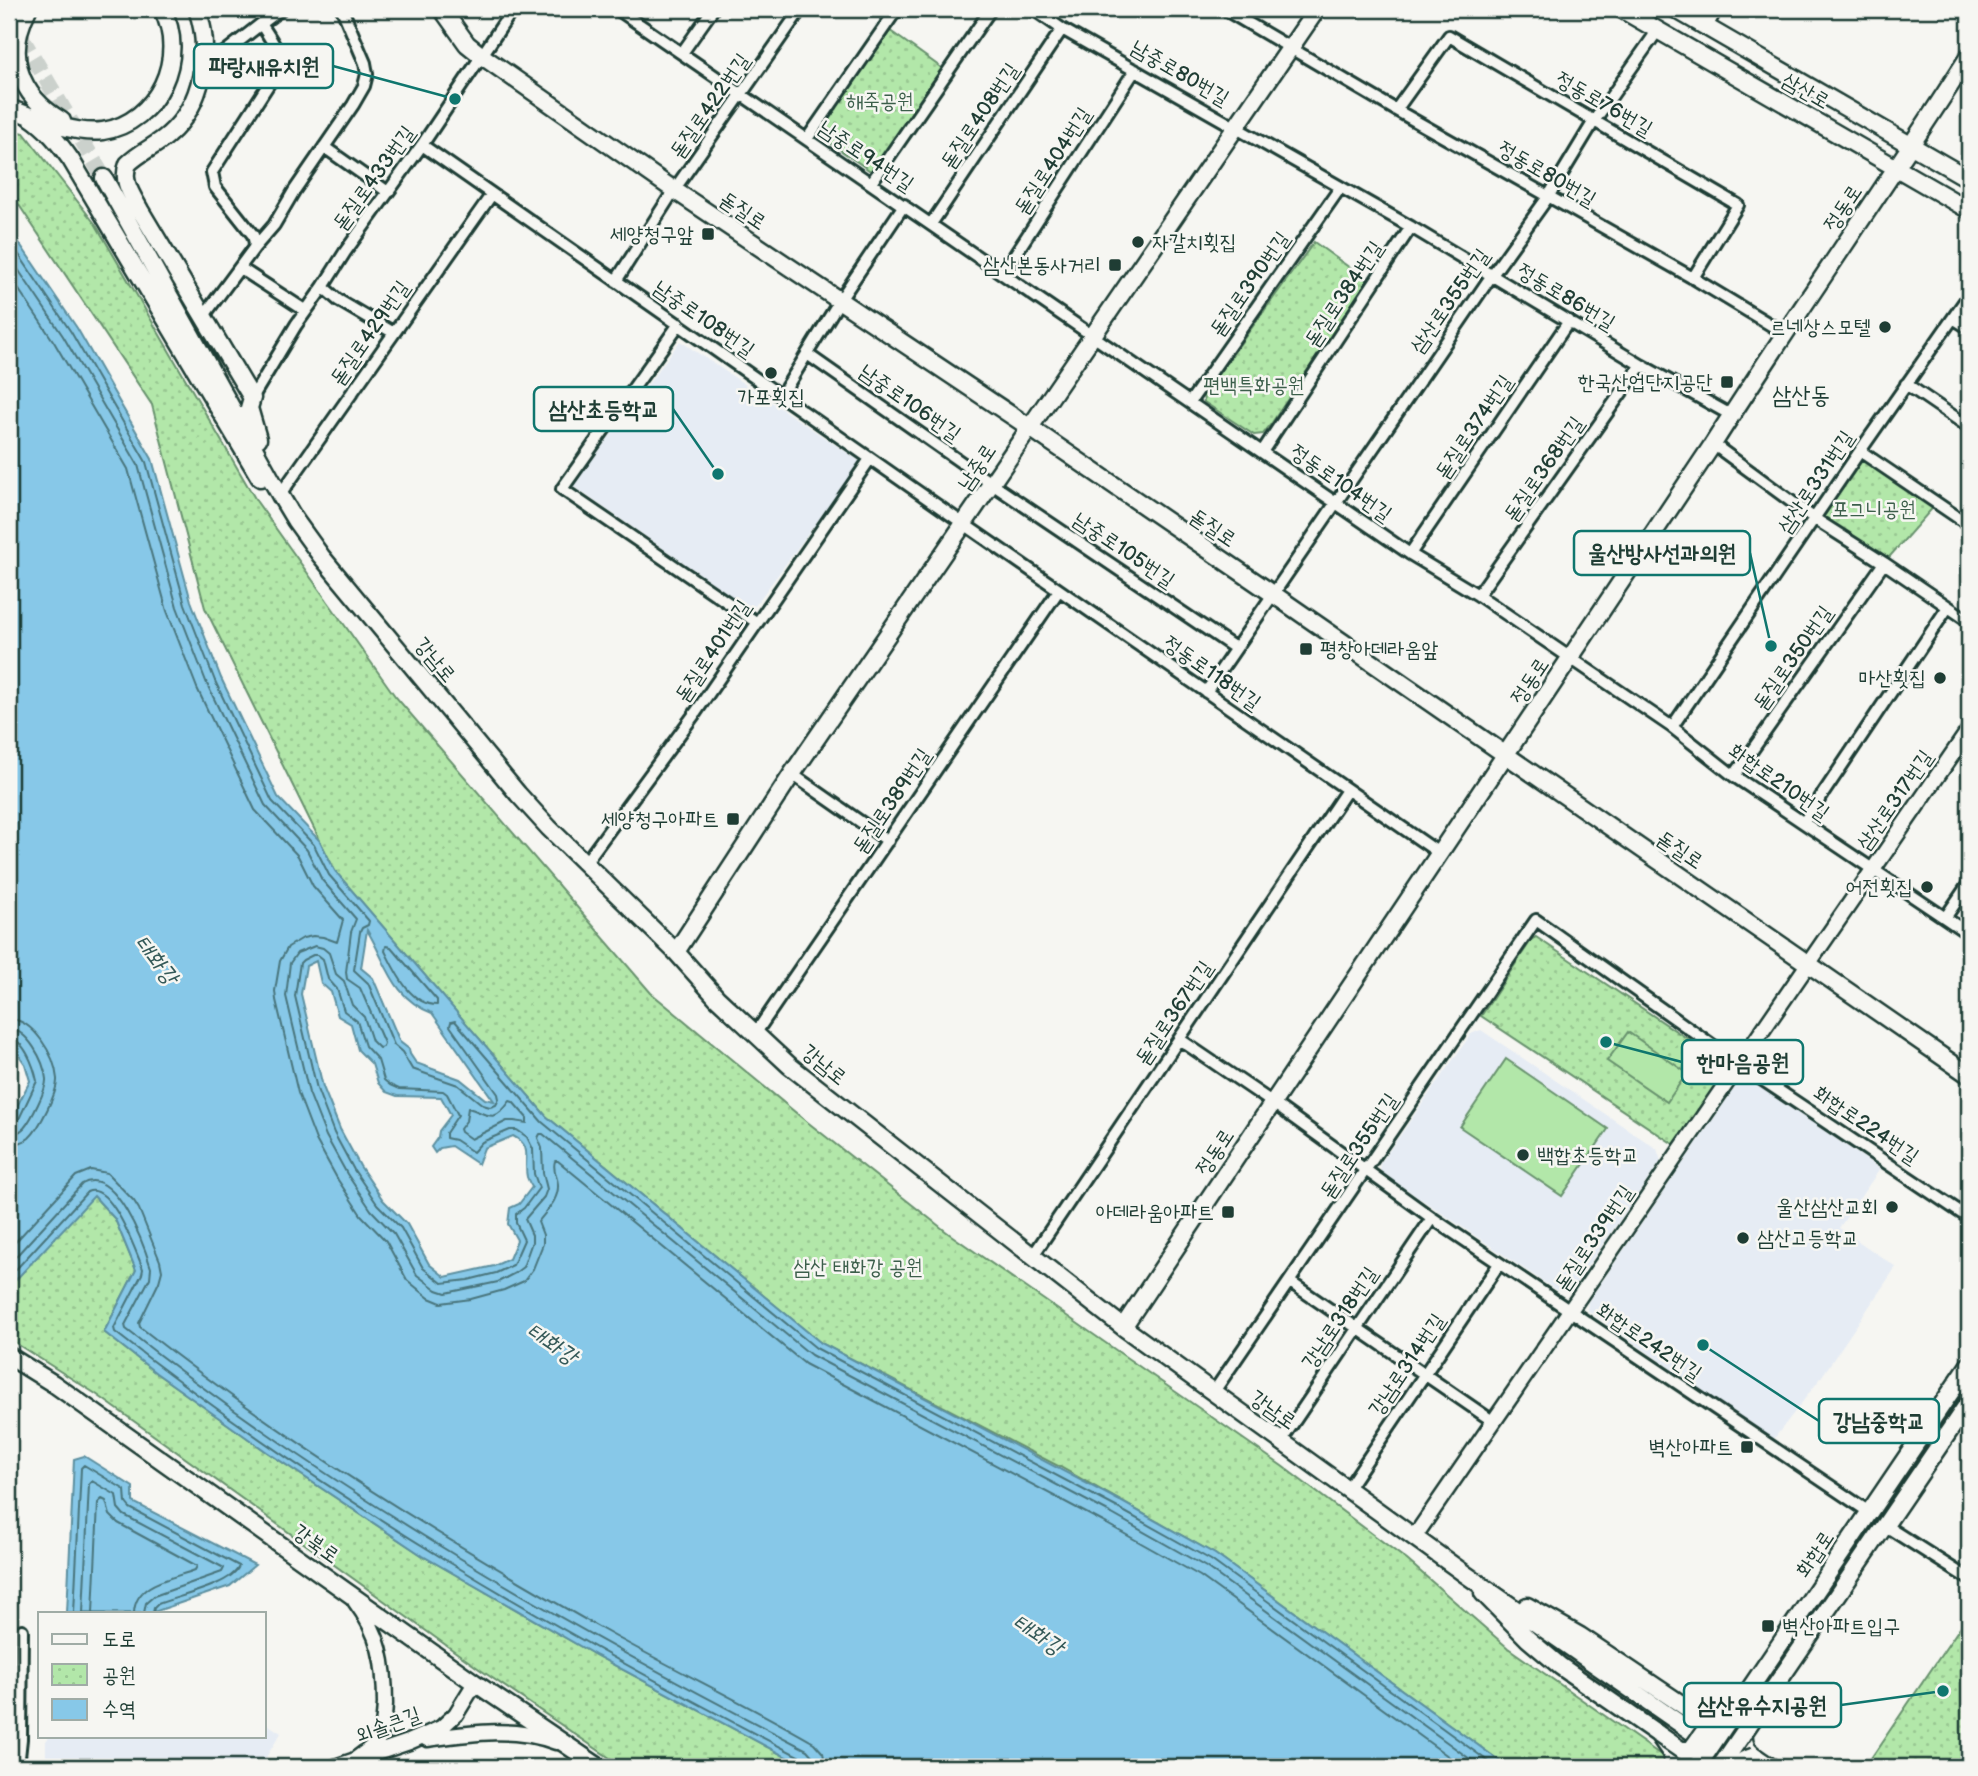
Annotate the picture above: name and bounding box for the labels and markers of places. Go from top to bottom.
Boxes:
callout: 파랑새유치원 [194,44,333,88]
place label: 세양청구앞 [610,222,694,247]
marker: 세양청구앞 [700,226,716,242]
place label: 자갈치횟집 [1152,230,1237,255]
marker: 자갈치횟집 [1130,234,1146,250]
place label: 삼산본동사거리 [983,253,1101,278]
marker: 삼산본동사거리 [1107,257,1123,273]
place label: 르네상스모텔 [1770,315,1871,340]
marker: 르네상스모텔 [1877,319,1893,335]
marker: 가포횟집 [763,365,779,381]
place label: 한국산업단지공단 [1578,370,1713,395]
marker: 한국산업단지공단 [1719,374,1735,390]
place label: 가포횟집 [737,385,805,410]
callout: 삼산초등학교 [534,387,673,431]
callout: 울산방사선과의원 [1574,531,1750,575]
place label: 평창아데라움앞 [1320,637,1438,662]
marker: 평창아데라움앞 [1298,641,1314,657]
place label: 마산횟집 [1858,666,1926,691]
marker: 마산횟집 [1932,670,1948,686]
place label: 세양청구아파트 [601,807,719,832]
marker: 세양청구아파트 [725,811,741,827]
place label: 어전횟집 [1845,875,1913,900]
marker: 어전횟집 [1919,879,1935,895]
callout: 한마음공원 [1682,1040,1803,1084]
place label: 백합초등학교 [1537,1143,1638,1168]
marker: 백합초등학교 [1515,1147,1531,1163]
place label: 울산삼산교회 [1777,1195,1878,1220]
marker: 울산삼산교회 [1884,1199,1900,1215]
place label: 아데라움아파트 [1096,1200,1214,1225]
marker: 아데라움아파트 [1220,1204,1236,1220]
place label: 삼산고등학교 [1757,1226,1858,1251]
marker: 삼산고등학교 [1735,1230,1751,1246]
callout: 강남중학교 [1819,1399,1939,1443]
place label: 벽산아파트 [1649,1435,1733,1460]
marker: 벽산아파트 [1739,1439,1755,1455]
place label: 벽산아파트입구 [1782,1614,1900,1639]
marker: 벽산아파트입구 [1760,1618,1776,1634]
callout: 삼산유수지공원 [1684,1683,1841,1727]

